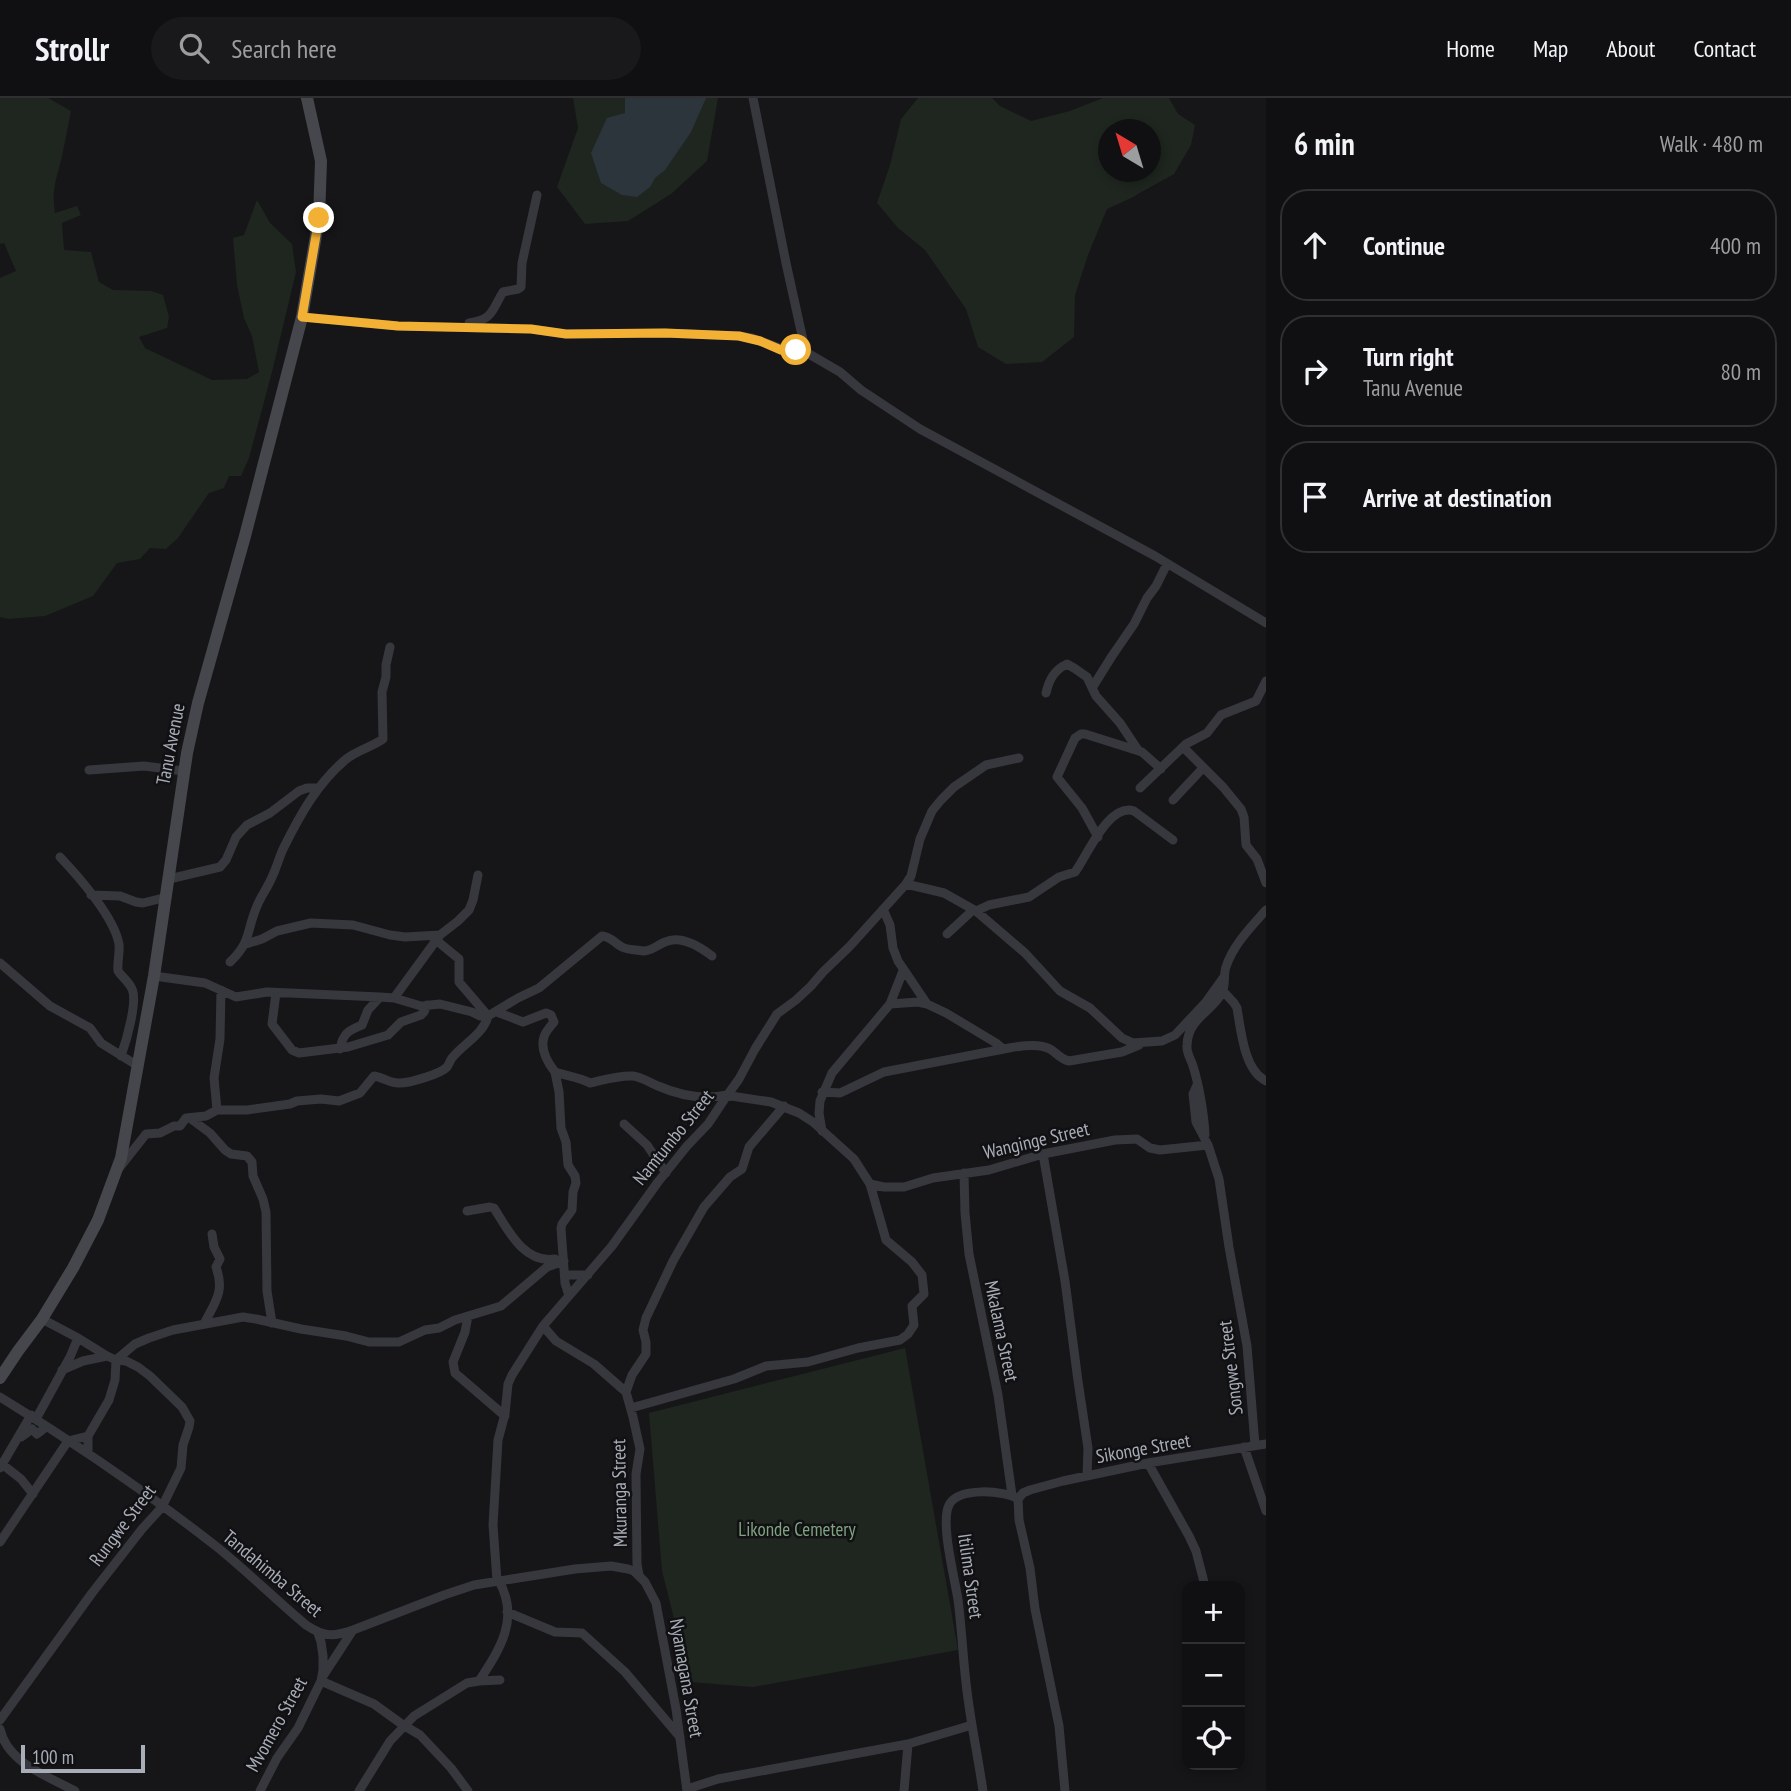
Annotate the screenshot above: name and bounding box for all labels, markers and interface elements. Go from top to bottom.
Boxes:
search box [151,17,641,80]
text: Strollr [35,27,109,70]
icon: search [175,29,213,67]
text: Search here [231,32,337,65]
text: Home [1446,33,1495,64]
text: Map [1533,33,1568,64]
text: About [1606,33,1655,64]
text: Contact [1693,33,1756,64]
north arrow [1098,119,1161,182]
text: 6 min [1294,124,1355,163]
text: Walk · 480 m [1660,129,1763,158]
route end [303,202,334,233]
icon: ahead [1296,226,1334,264]
text: Continue [1363,229,1445,262]
text: 400 m [1710,231,1761,260]
route start [780,334,811,365]
text: Turn right [1363,340,1454,373]
icon: right [1296,352,1334,390]
text: 80 m [1720,357,1761,386]
text: Tanu Avenue [1363,373,1463,402]
icon: arrive [1296,478,1334,516]
text: Arrive at destination [1363,481,1552,514]
street label: Tanu Avenue [150,701,190,787]
street label: Namtumbo Street [627,1084,719,1190]
street label: Wanginge Street [981,1116,1092,1164]
street label: Mkalama Street [980,1278,1025,1384]
street label: Songwe Street [1212,1319,1248,1417]
street label: Sikonge Street [1094,1428,1193,1468]
street label: Mkuranga Street [606,1438,632,1547]
street label: Rungwe Street [83,1479,161,1571]
park label: Likonde Cemetery [738,1517,857,1541]
street label: Tandahimba Street [218,1524,328,1622]
street label: Itilima Street [953,1532,989,1621]
map controls [1182,1581,1245,1770]
button: + [1182,1581,1245,1644]
street label: Nyamagana Street [665,1617,709,1740]
button: − [1182,1644,1245,1707]
street label: Mvomero Street [240,1672,312,1776]
button: locate [1182,1707,1245,1770]
scale bar [21,1742,145,1774]
text: 100 m [32,1745,74,1769]

